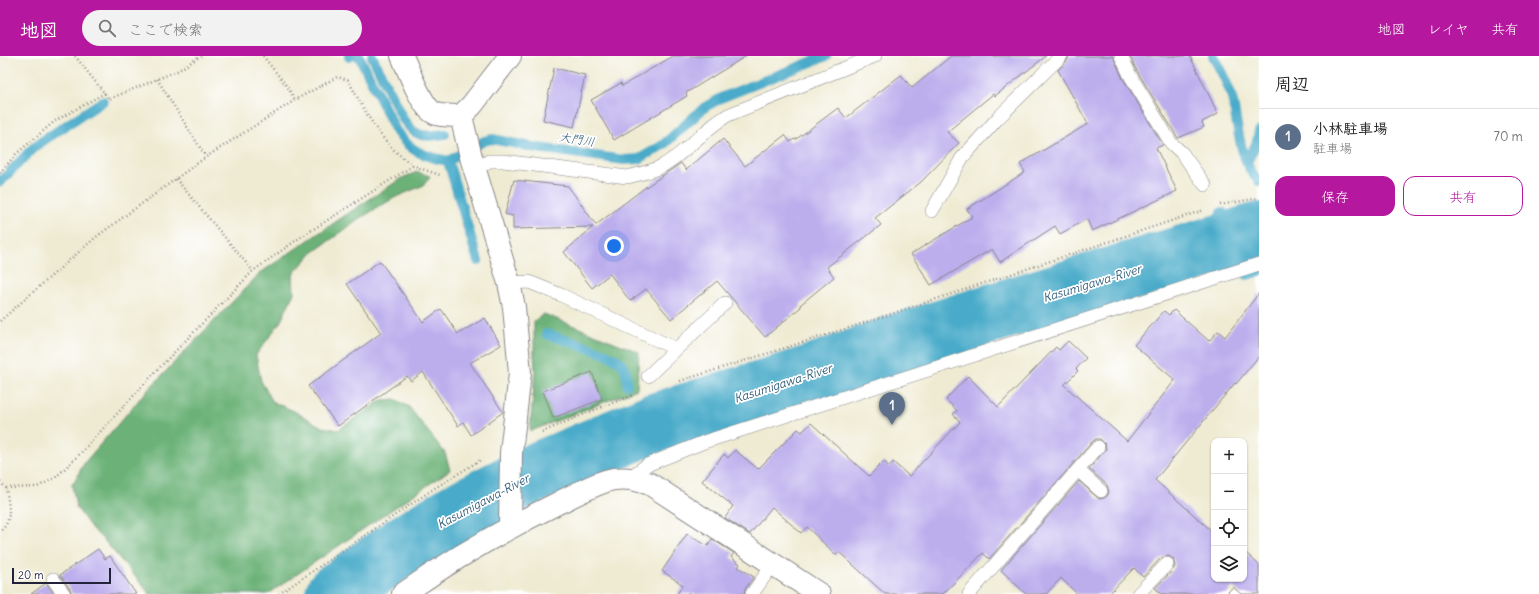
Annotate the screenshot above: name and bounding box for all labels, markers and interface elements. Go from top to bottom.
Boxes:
search box [82,10,362,46]
icon: search [96,17,118,39]
text: 地図 [20,18,58,42]
text: ここで検索 [128,20,203,39]
text: 地図 [1378,20,1406,38]
text: レイヤ [1428,20,1469,38]
text: 共有 [1491,20,1519,38]
text: 周辺 [1275,73,1309,95]
text: 小林駐車場 [1313,119,1388,138]
text: 1 [1285,128,1291,145]
text: 70 m [1494,128,1523,145]
water label: 大門川 [558,129,596,149]
text: 駐車場 [1313,140,1352,157]
button: 保存 [1275,176,1395,216]
button: 共有 [1403,176,1523,216]
your location [604,236,624,256]
water label: Kasumigawa-River [1041,260,1145,305]
water label: Kasumigawa-River [732,359,836,406]
pin: 1 [879,392,905,425]
map controls [1211,438,1247,582]
button: + [1211,438,1247,474]
water label: Kasumigawa-River [434,469,533,532]
button: − [1211,474,1247,510]
button: locate [1211,510,1247,546]
button: layers [1211,546,1247,582]
scale bar [12,566,111,585]
text: 20 m [18,568,44,582]

